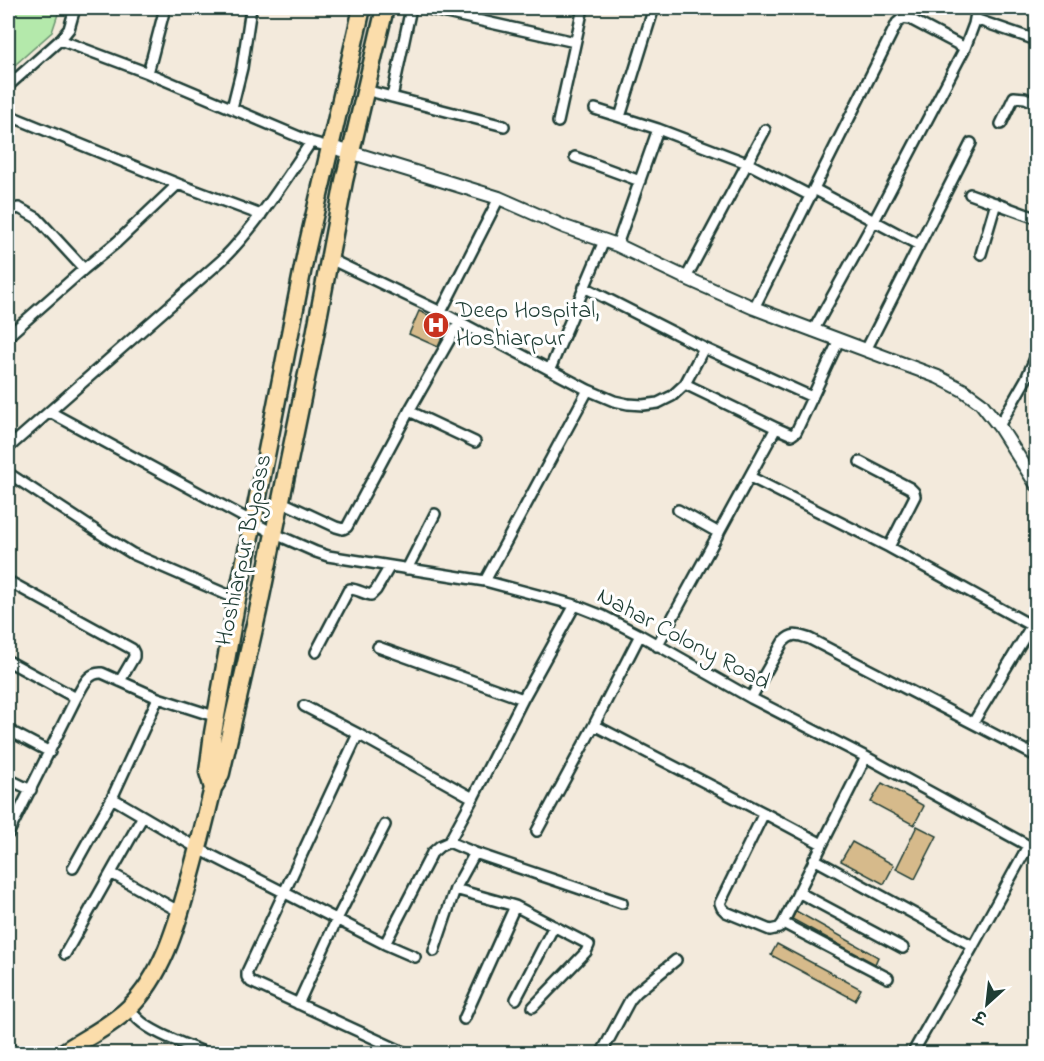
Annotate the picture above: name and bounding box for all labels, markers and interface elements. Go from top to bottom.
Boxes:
place label: Deep Hospital, Hoshiarpur [455,294,599,357]
hospital icon: Deep Hospital, Hoshiarpur [421,310,451,340]
street label: Hoshiarpur Bypass [208,451,283,649]
street label: Nahar Colony Road [590,580,776,702]
north arrow [957,974,1017,1034]
text: उ [970,1002,993,1030]

